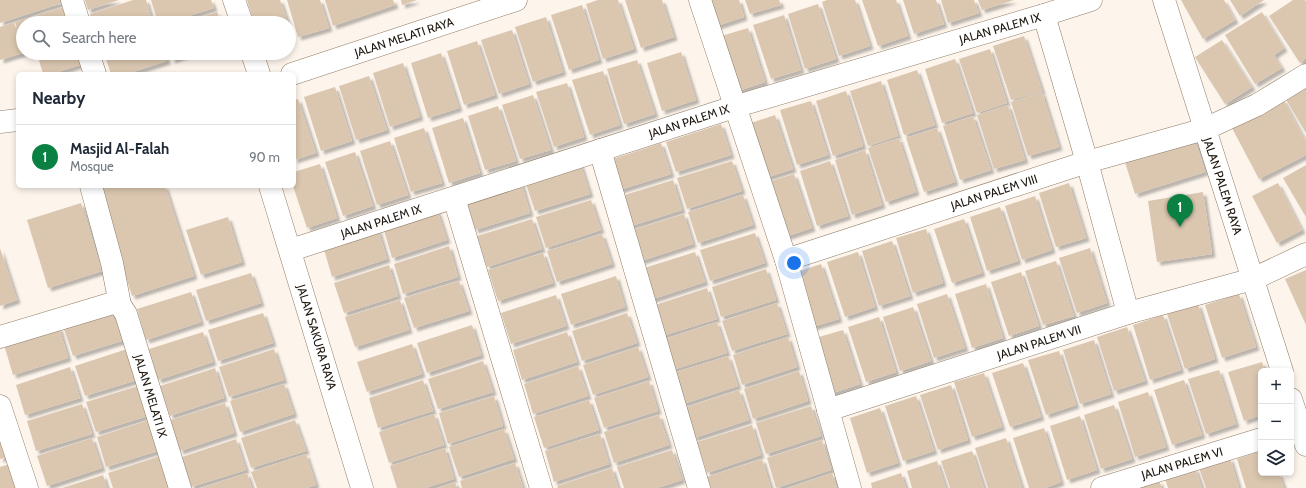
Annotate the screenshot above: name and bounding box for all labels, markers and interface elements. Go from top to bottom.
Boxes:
street label: JALAN PALEM IX [957,9,1043,47]
street label: JALAN MELATI RAYA [351,14,456,60]
search box [16,16,296,60]
icon: search [30,27,52,49]
text: Search here [62,29,137,47]
text: Nearby [32,88,85,108]
street label: JALAN PALEM IX [646,101,732,141]
street label: JALAN PALEM RAYA [1200,135,1246,237]
text: Masjid Al-Falah [70,140,169,158]
text: 1 [43,149,47,165]
text: 90 m [249,149,280,165]
text: Mosque [70,158,114,174]
street label: JALAN PALEM VIII [948,171,1039,213]
pin: 1 [1167,194,1193,227]
street label: JALAN PALEM IX [338,201,424,241]
your location [784,253,804,273]
street label: JALAN SAKURA RAYA [294,281,340,392]
street label: JALAN PALEM VII [994,321,1083,363]
street label: JALAN MELATI IX [131,352,171,440]
map controls [1258,368,1294,476]
button: + [1258,368,1294,404]
button: − [1258,404,1294,440]
button: layers [1258,440,1294,476]
street label: JALAN PALEM VI [1139,444,1224,483]

